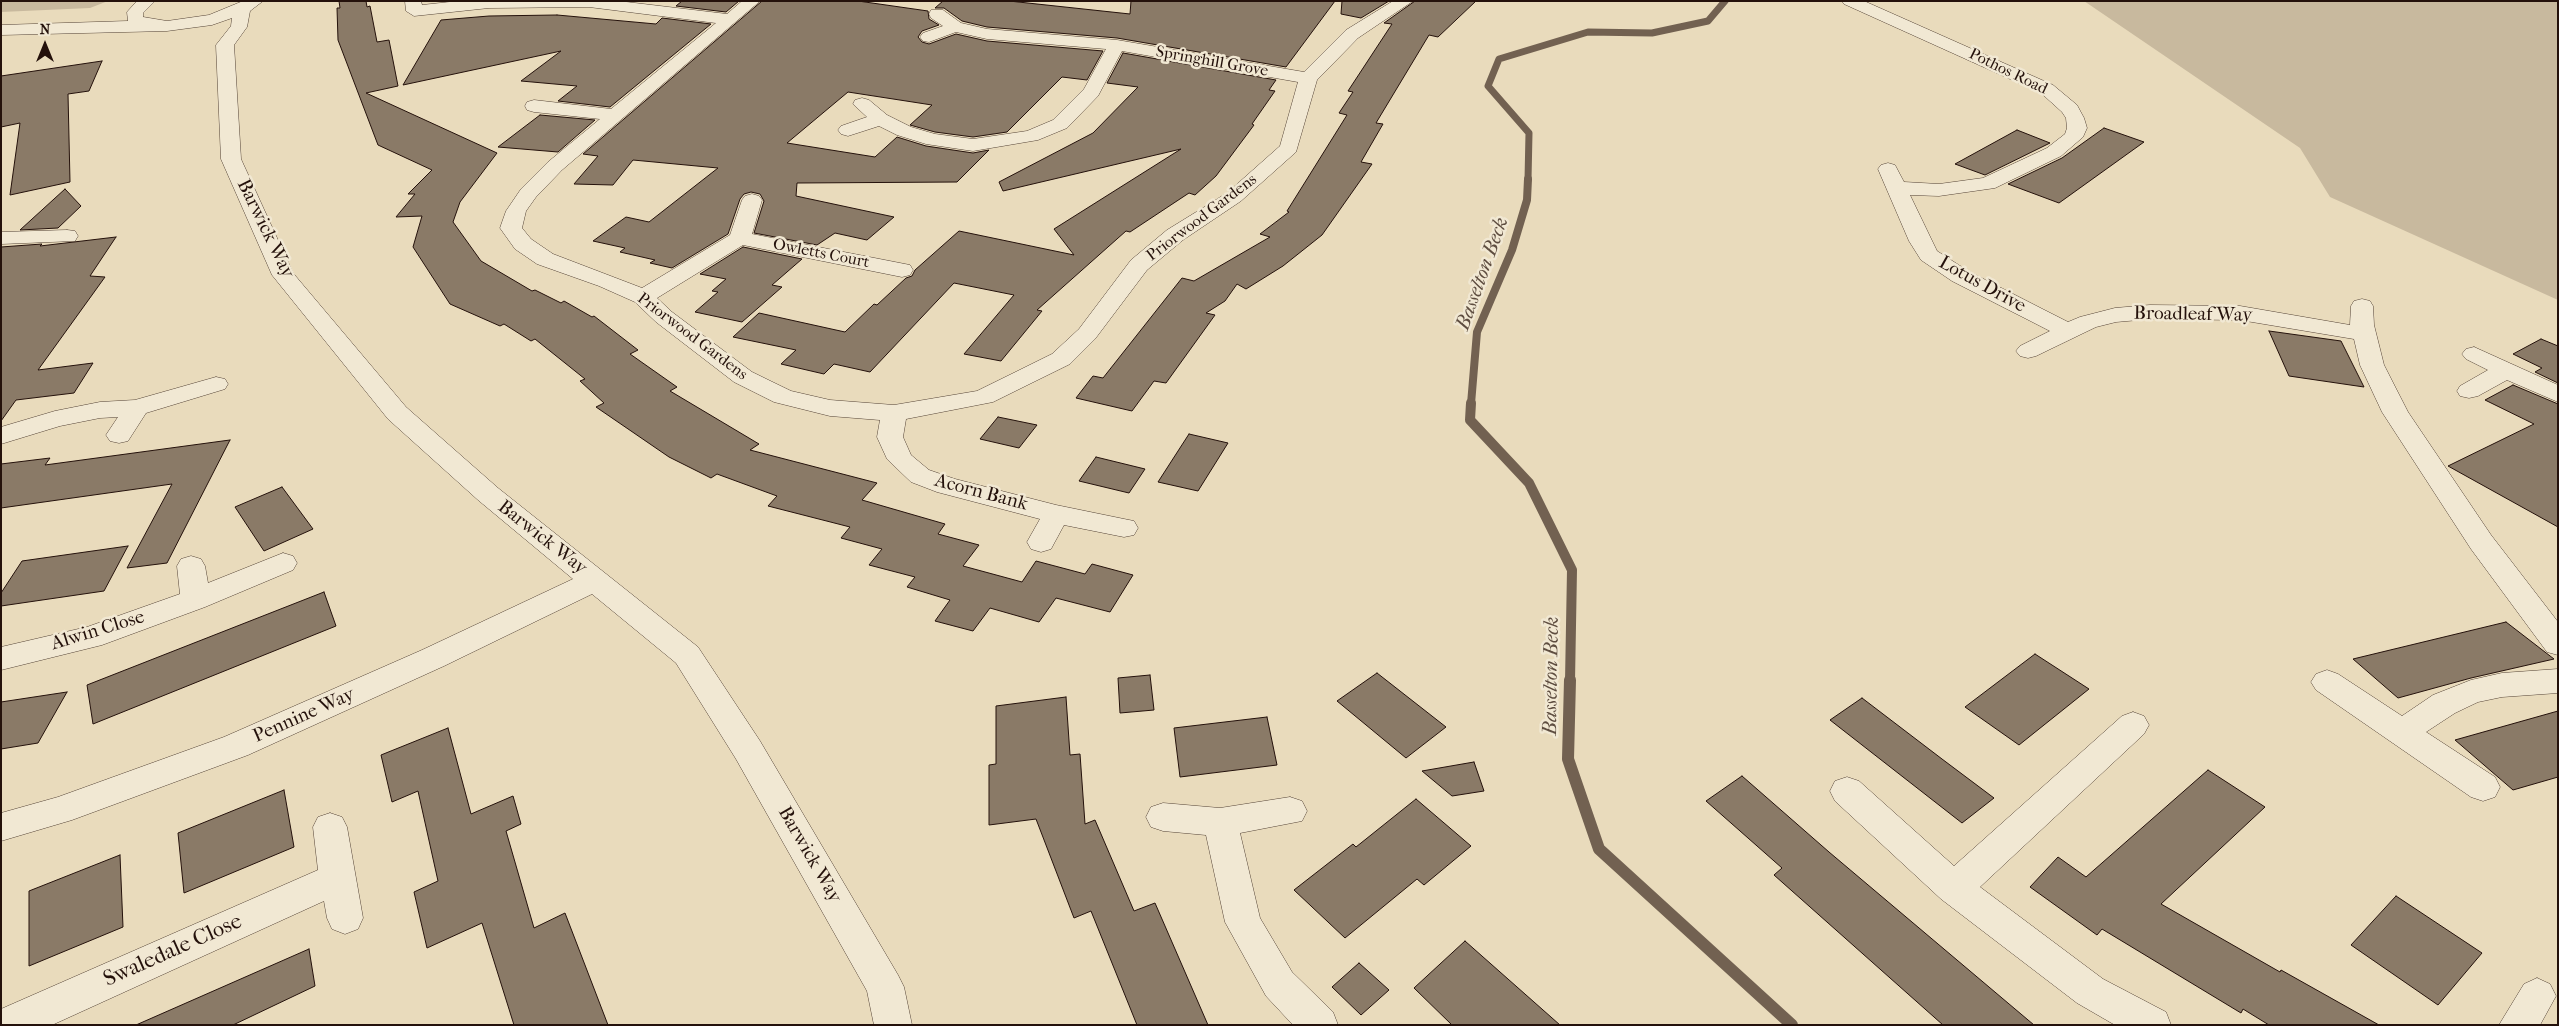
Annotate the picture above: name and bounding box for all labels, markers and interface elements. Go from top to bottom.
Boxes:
north arrow [20,20,70,70]
text: N [40,21,50,38]
street label: Springhill Grove [1154,43,1270,81]
street label: Pothos Road [1966,45,2050,99]
street label: Priorwood Gardens [1143,170,1261,266]
street label: Barwick Way [231,176,299,282]
water label: Basselton Beck [1451,214,1515,334]
street label: Owletts Court [771,235,871,273]
street label: Lotus Drive [1934,252,2030,318]
street label: Priorwood Gardens [633,289,751,385]
street label: Broadleaf Way [2133,303,2253,327]
street label: Acorn Bank [932,470,1030,516]
street label: Barwick Way [493,496,591,580]
street label: Alwin Close [49,606,147,656]
water label: Basselton Beck [1539,617,1565,735]
street label: Pennine Way [250,684,358,748]
street label: Barwick Way [772,803,846,907]
street label: Swaledale Close [100,909,246,993]

